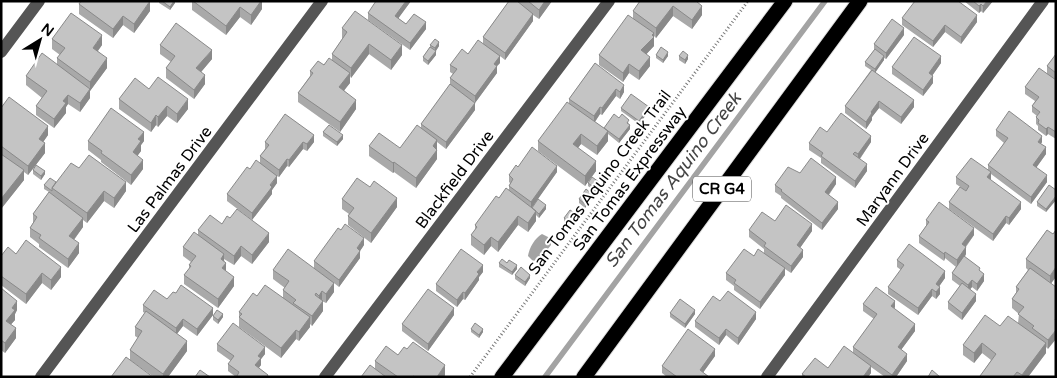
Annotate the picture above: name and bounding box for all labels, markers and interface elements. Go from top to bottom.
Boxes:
north arrow [15,15,65,65]
text: N [38,20,57,40]
street label: San Tomas Aquino Creek Trail [524,86,676,279]
water label: San Tomas Aquino Creek [600,87,747,272]
street label: San Tomas Expressway [569,102,691,255]
street label: Las Palmas Drive [123,122,216,237]
street label: Blackfield Drive [411,126,498,233]
street label: Maryann Drive [852,129,934,230]
road number: CR G4 [693,176,751,202]

